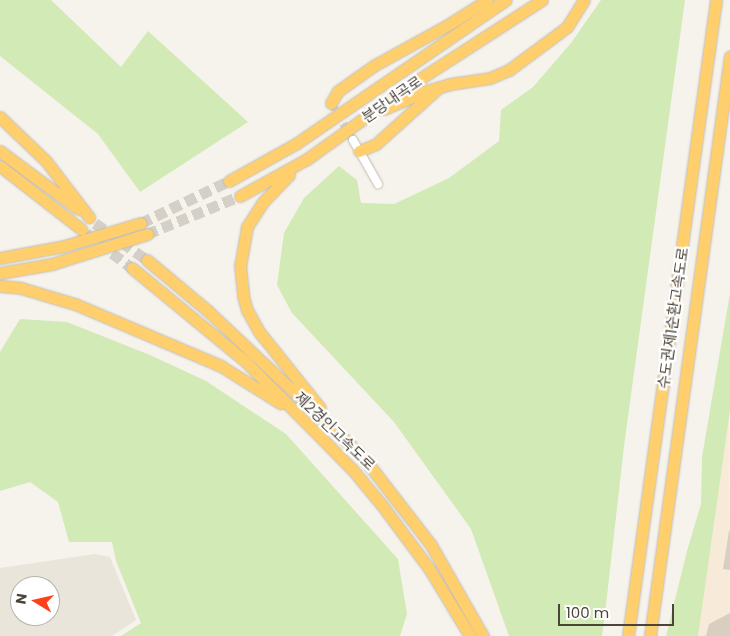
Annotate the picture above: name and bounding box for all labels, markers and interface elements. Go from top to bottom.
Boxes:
street label: 분당내곡로 [359,72,425,126]
street label: 수도권제1순환고속도로 [654,246,692,390]
street label: 제2경인고속도로 [291,388,379,474]
north arrow [10,576,60,626]
text: N [10,592,32,606]
scale bar [560,594,676,626]
text: 100 m [566,602,609,623]

